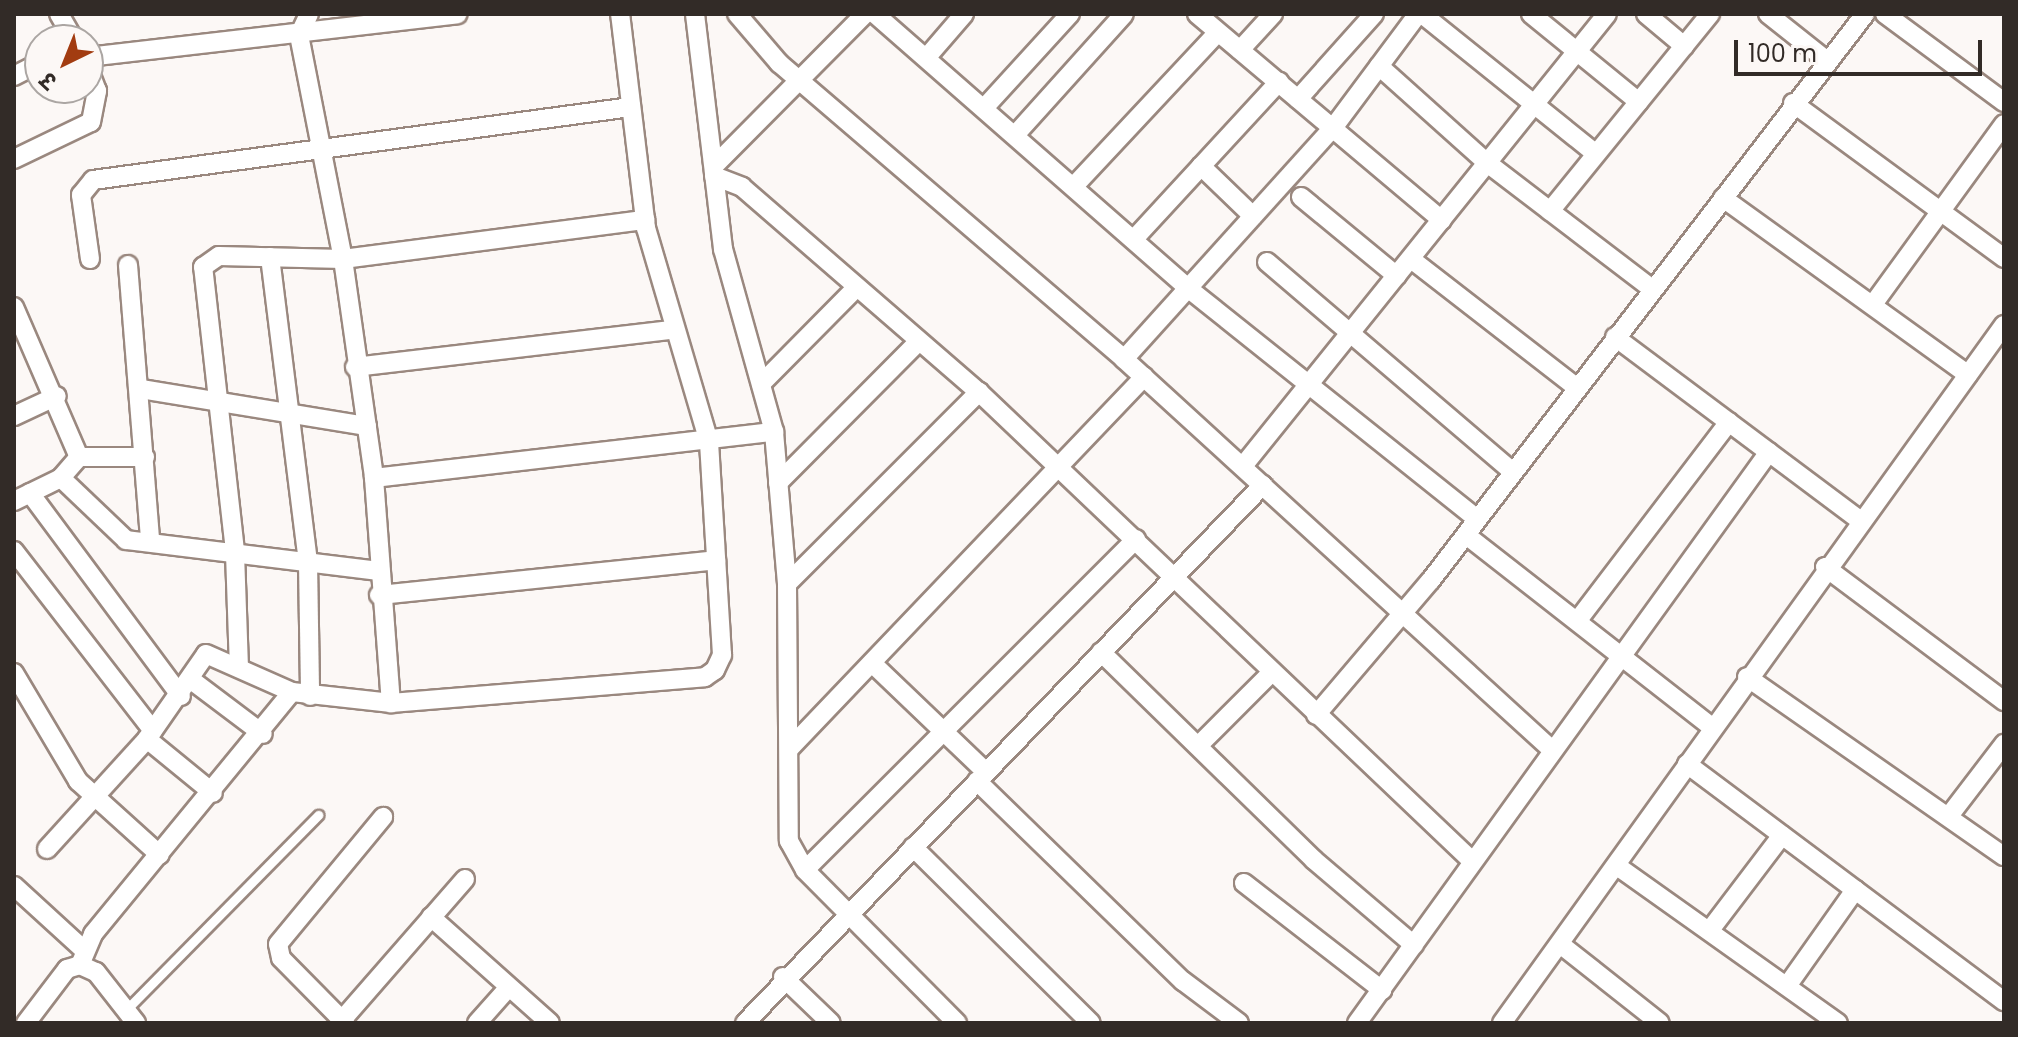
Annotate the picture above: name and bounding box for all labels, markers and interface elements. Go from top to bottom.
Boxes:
north arrow [24,24,104,104]
scale bar [1738,24,1986,74]
text: 100 m [1748,37,1817,70]
text: उ [34,65,64,96]

